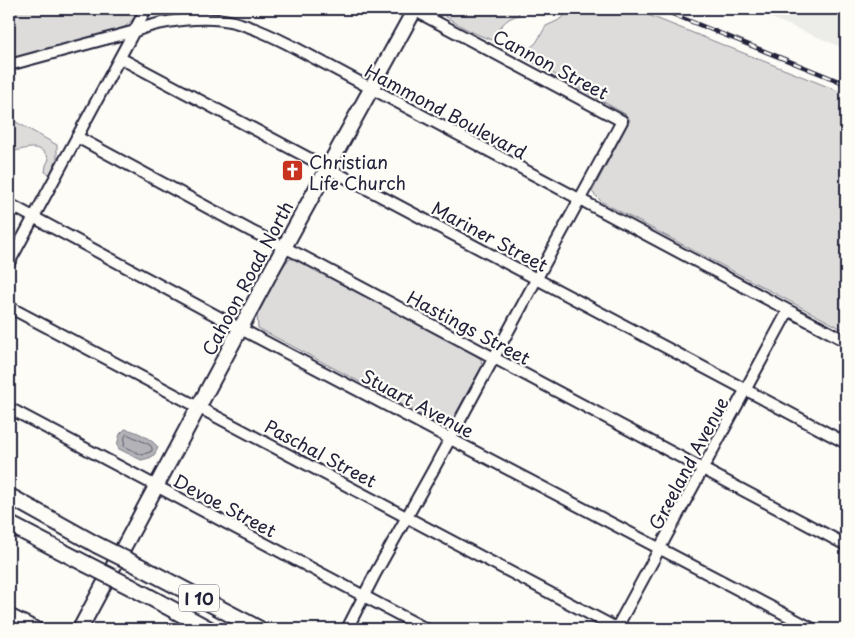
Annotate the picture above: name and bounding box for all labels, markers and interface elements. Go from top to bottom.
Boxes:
street label: Cannon Street [488,22,614,106]
street label: Hammond Boulevard [360,57,532,165]
place label: Christian Life Church [309,148,406,196]
church icon: Christian Life Church [281,159,305,183]
street label: Mariner Street [427,194,553,278]
street label: Cahoon Road North [195,196,299,360]
street label: Hastings Street [403,283,535,371]
street label: Stuart Avenue [357,362,479,444]
street label: Greeland Avenue [642,391,735,534]
street label: Paschal Street [260,412,382,494]
street label: Devoe Street [169,467,281,543]
road number: I 10 [179,584,219,612]

